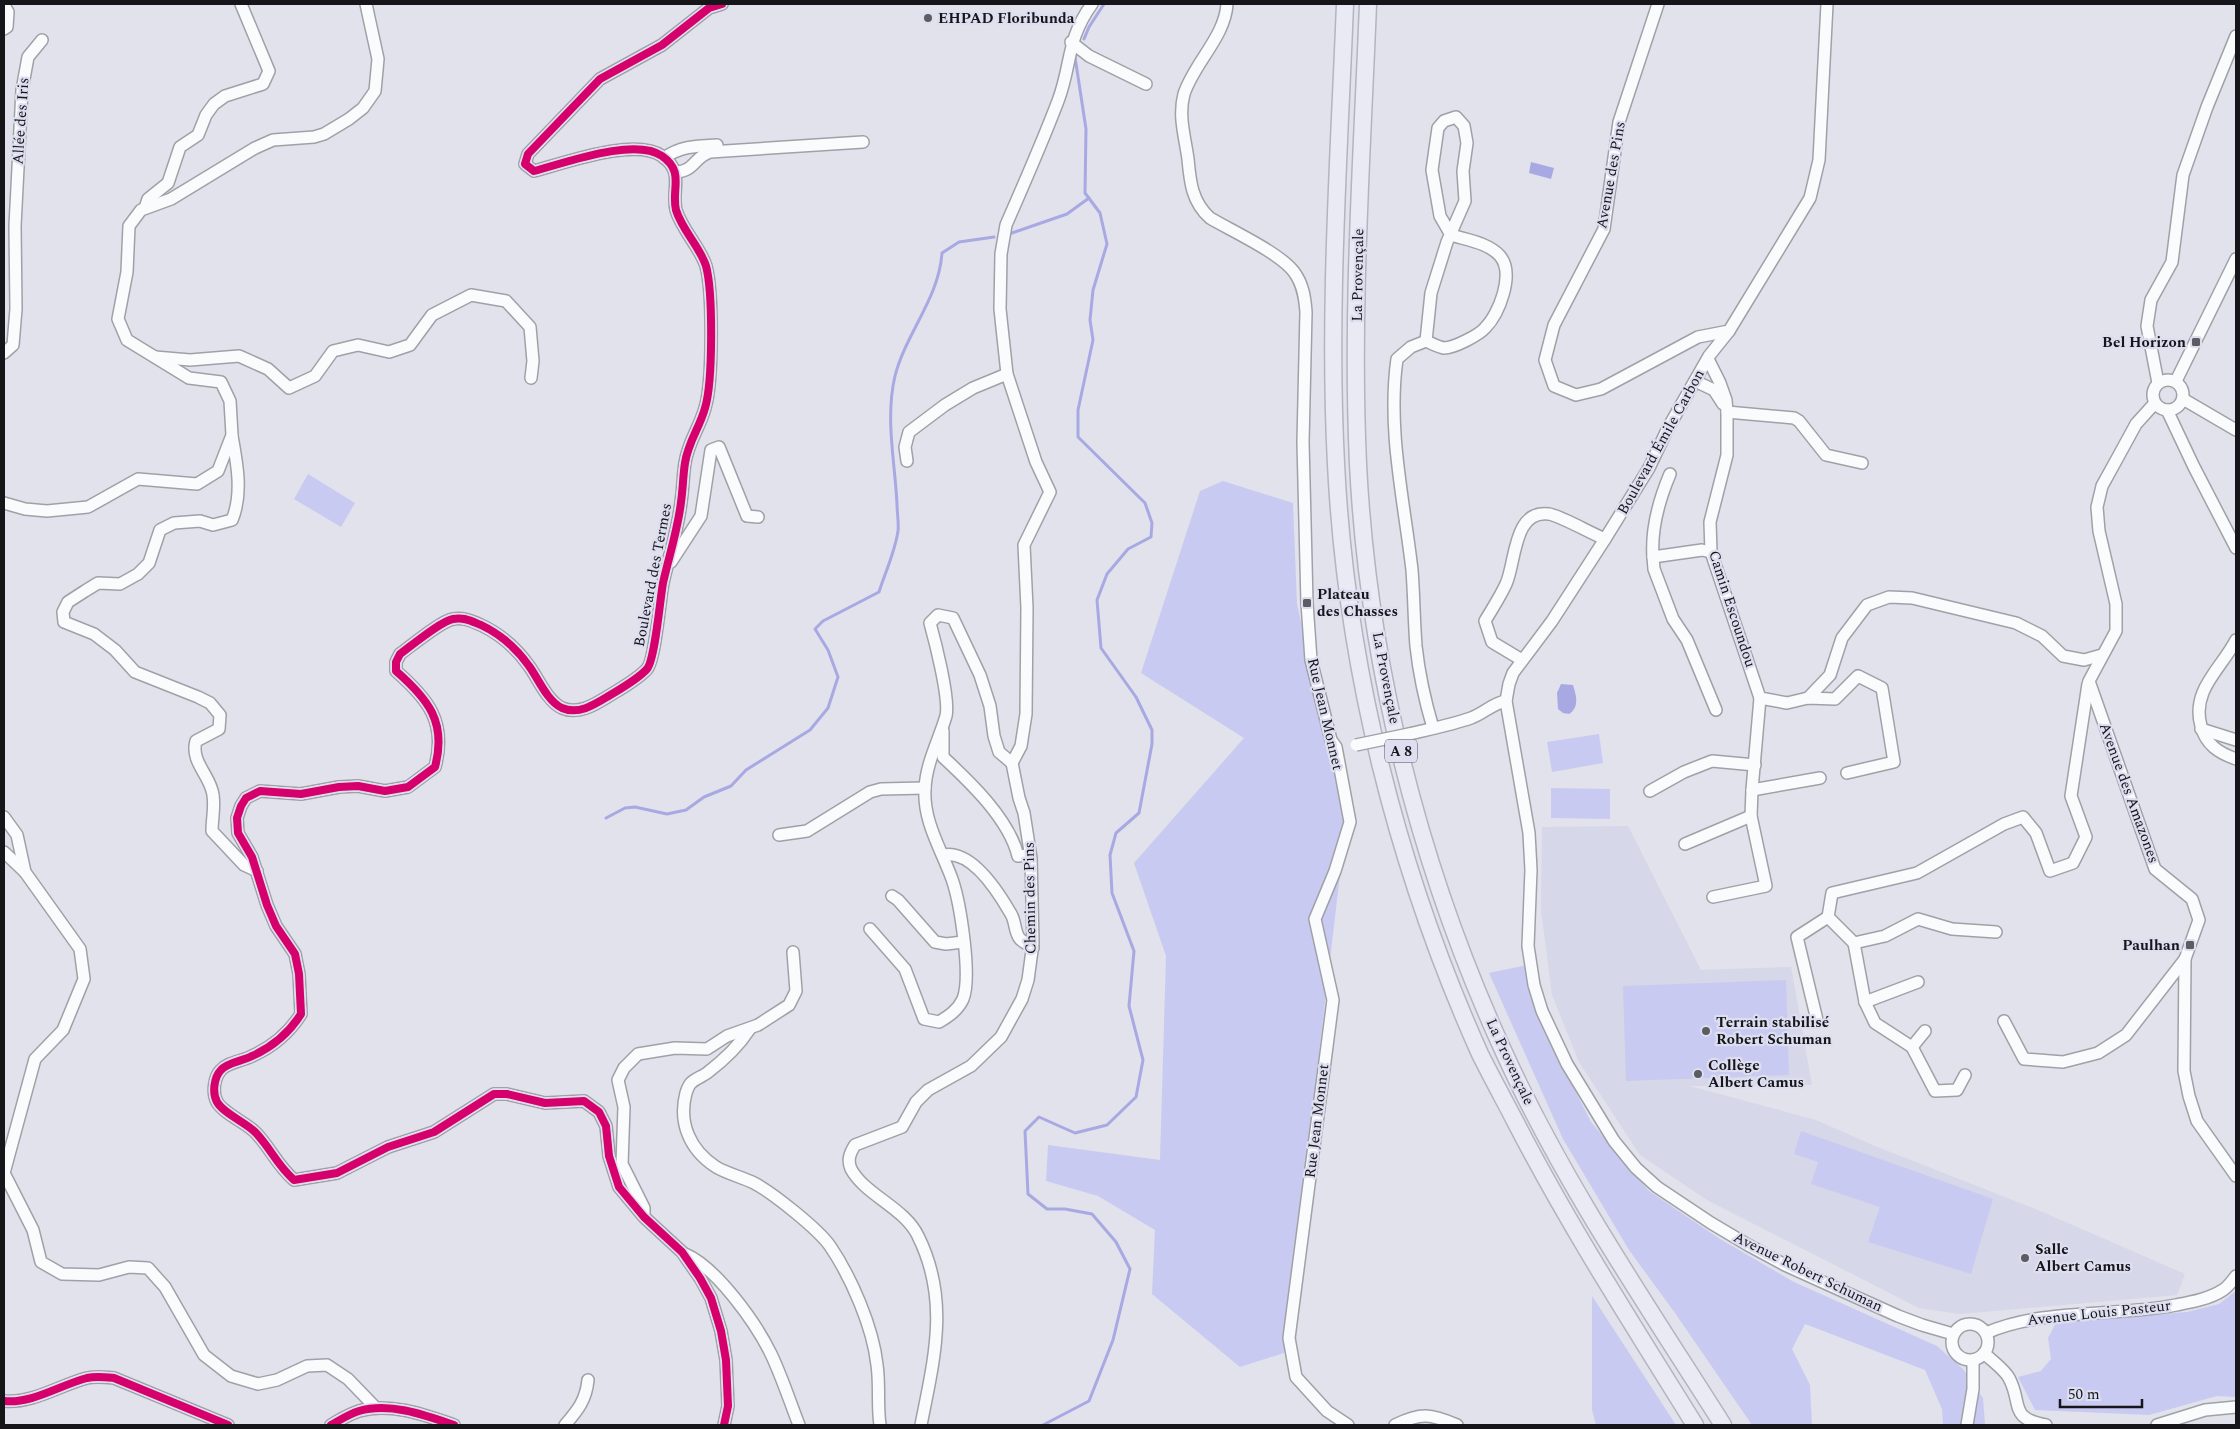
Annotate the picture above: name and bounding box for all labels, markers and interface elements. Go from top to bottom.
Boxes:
place label: EHPAD Floribunda [938,7,1075,30]
marker: EHPAD Floribunda [922,12,934,24]
street label: Allée des Iris [6,77,36,165]
street label: Avenue des Pins [1590,120,1632,230]
street label: La Provençale [1346,228,1370,322]
place label: Bel Horizon [2102,331,2186,354]
marker: Bel Horizon [2190,336,2202,348]
street label: Boulevard Émile Carbon [1611,365,1711,519]
street label: Boulevard des Termes [628,501,678,649]
street label: Camin Escoundou [1702,548,1762,670]
place label: Plateau des Chasses [1317,583,1398,623]
marker: Plateau des Chasses [1301,597,1313,609]
street label: La Provençale [1366,630,1406,726]
street label: Rue Jean Monnet [1301,656,1349,772]
street label: Avenue des Amazones [2093,720,2165,866]
road number: A 8 [1385,739,1417,762]
street label: Chemin des Pins [1018,842,1042,954]
place label: Paulhan [2122,934,2180,957]
marker: Paulhan [2184,939,2196,951]
place label: Terrain stabilisé Robert Schuman [1716,1011,1832,1051]
street label: La Provençale [1480,1015,1540,1109]
marker: Terrain stabilisé Robert Schuman [1700,1025,1712,1037]
place label: Collège Albert Camus [1708,1054,1804,1094]
street label: Rue Jean Monnet [1299,1063,1335,1179]
marker: Collège Albert Camus [1692,1068,1704,1080]
street label: Avenue Robert Schuman [1730,1226,1887,1318]
place label: Salle Albert Camus [2035,1238,2131,1278]
marker: Salle Albert Camus [2019,1252,2031,1264]
street label: Avenue Louis Pasteur [2026,1294,2172,1332]
scale bar [2060,1376,2142,1408]
text: 50 m [2068,1383,2100,1406]

